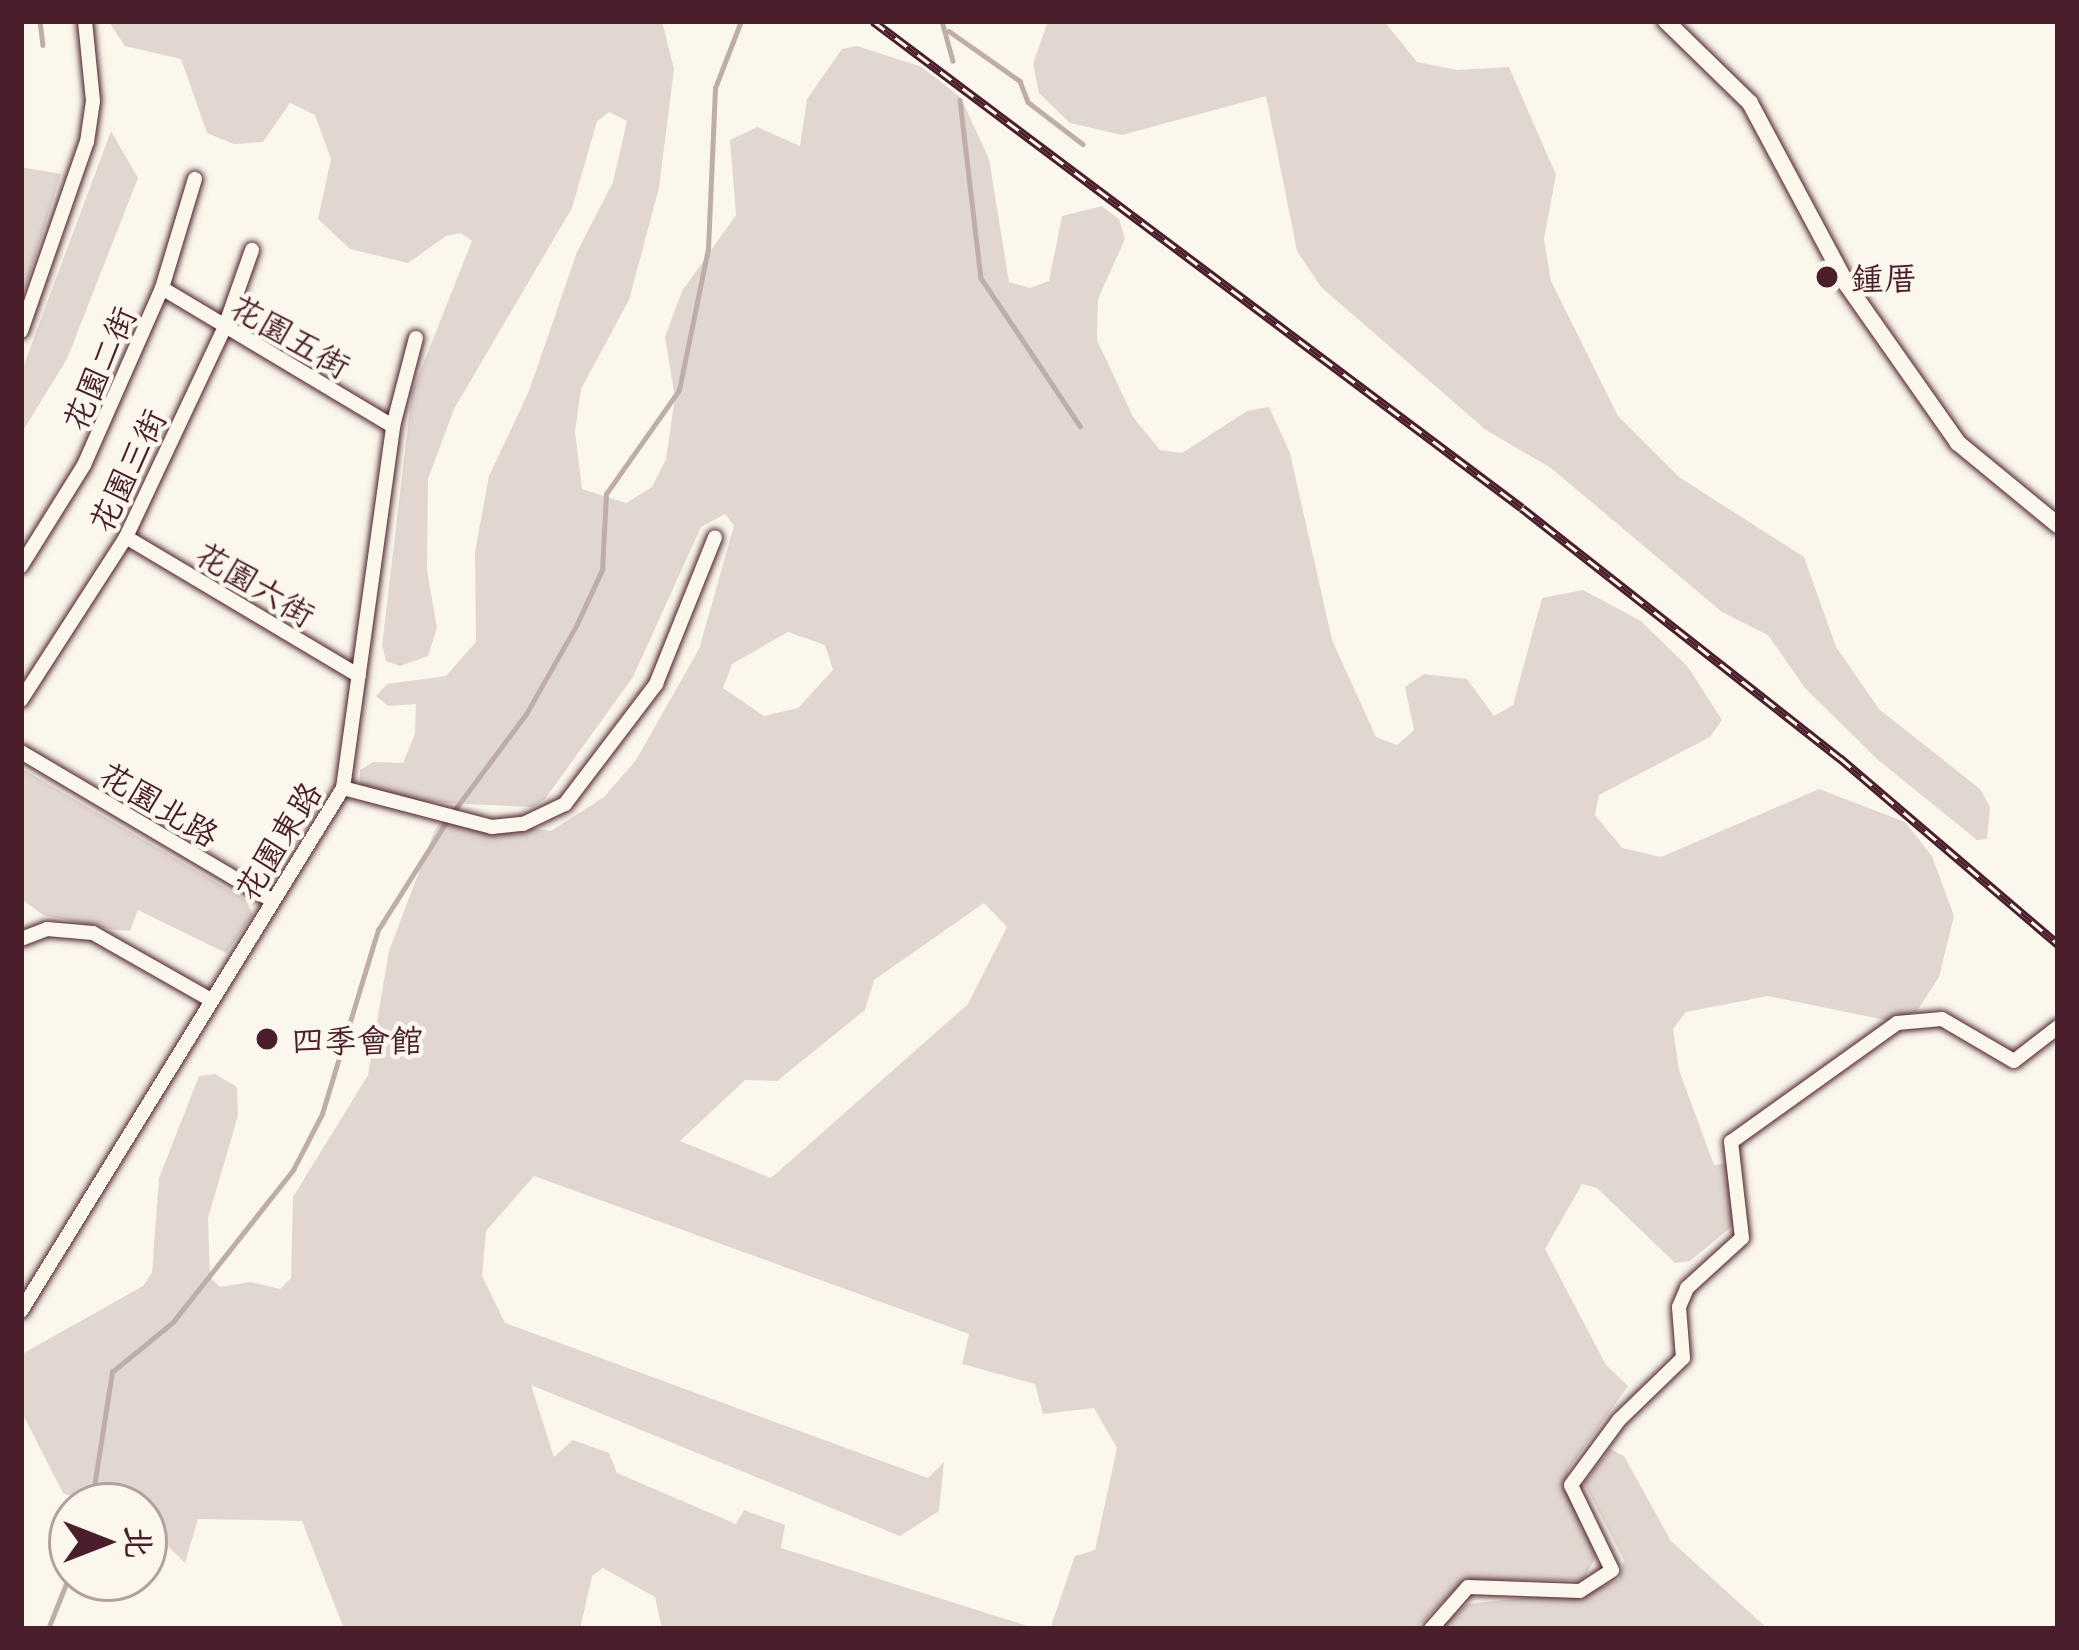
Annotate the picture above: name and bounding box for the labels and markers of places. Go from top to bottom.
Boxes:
place label: 鍾厝 [1851,257,1917,297]
marker: 鍾厝 [1814,264,1840,290]
place label: 四季會館 [291,1019,423,1059]
marker: 四季會館 [254,1026,280,1052]

